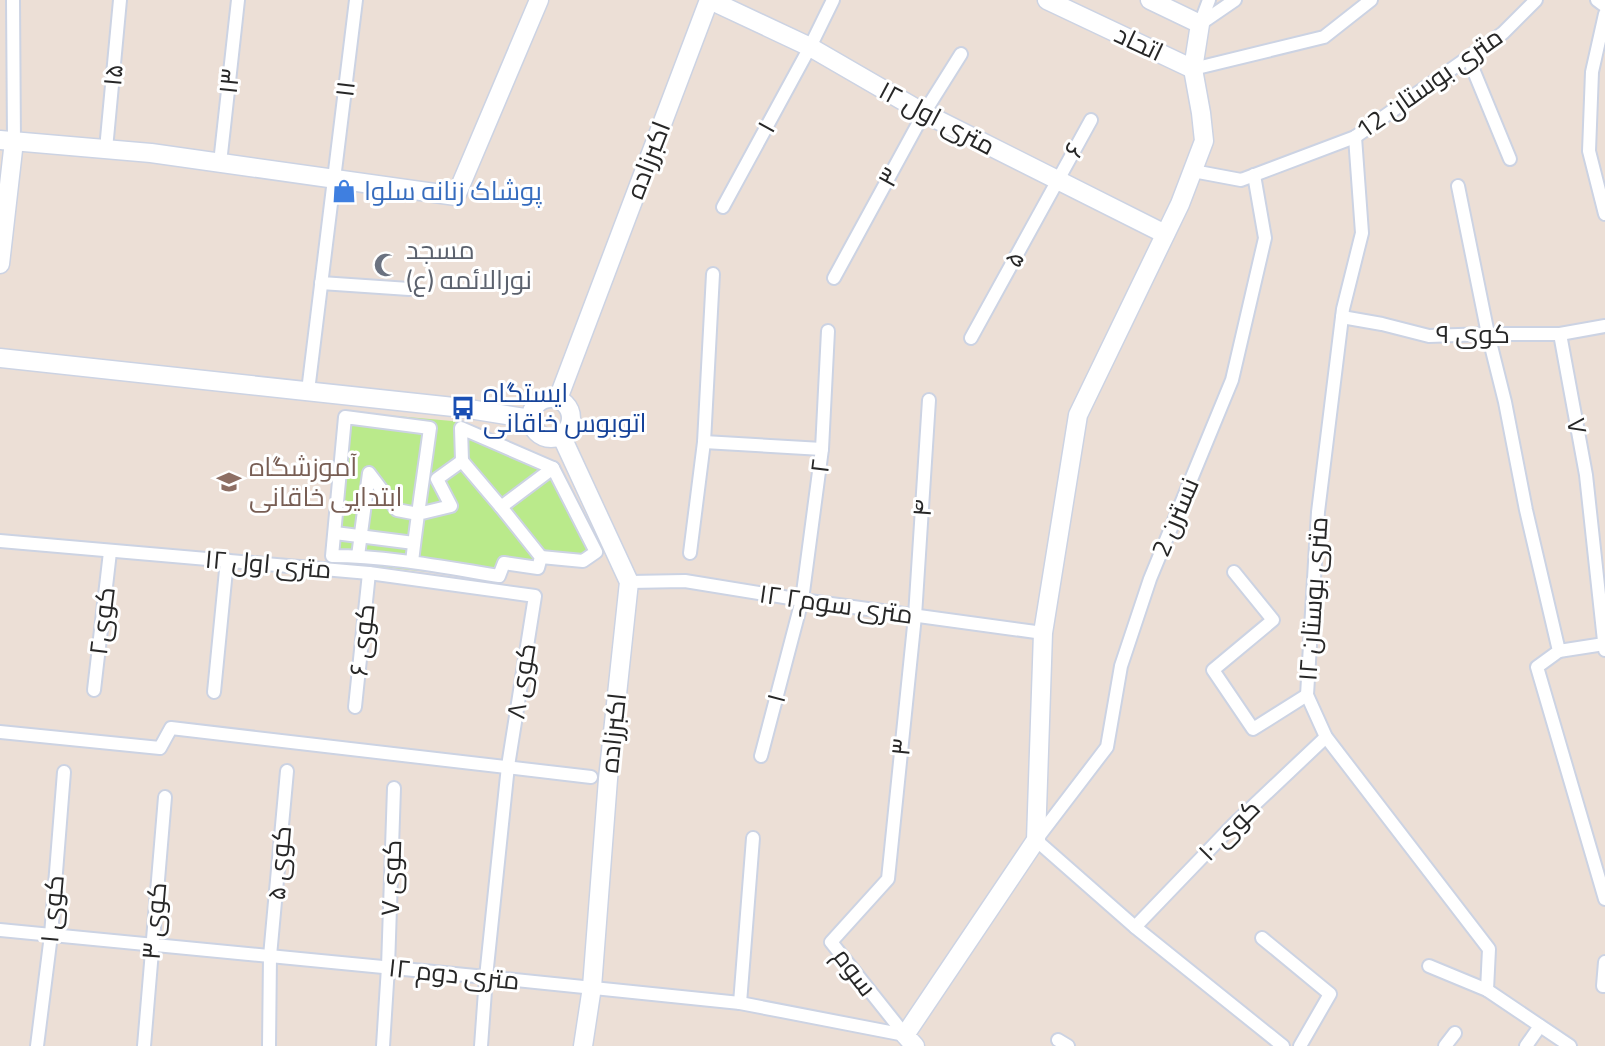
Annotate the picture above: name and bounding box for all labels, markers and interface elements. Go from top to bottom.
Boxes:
street label: اتحاد [1108,14,1170,71]
street label: 12 متری بوستان [1347,17,1510,148]
street label: ۱۵ [92,62,133,88]
street label: ۱۳ [208,66,249,96]
street label: ۱۲ متری اول [872,71,1003,165]
street label: ۱۱ [324,79,365,99]
street label: ۱ [747,114,785,140]
street label: اکبرزاده [615,115,680,204]
street label: ۶ [1053,135,1094,165]
street label: ۳ [867,160,910,194]
place label: پوشاک زنانه سلوا [364,171,542,210]
shop icon: پوشاک زنانه سلوا [330,177,358,205]
place label: مسجد نورالائمه (ع) [406,230,532,299]
street label: ۵ [993,243,1034,274]
mosque icon: مسجد نورالائمه (ع) [372,251,400,279]
street label: کوی ۹ [1436,314,1510,353]
place label: ایستگاه اتوبوس خاقانی [483,373,647,442]
bus stop icon: ایستگاه اتوبوس خاقانی [449,394,477,422]
street label: ۷ [1557,415,1598,437]
place label: آموزشگاه ابتدایی خاقانی [249,447,403,516]
street label: ۲ [799,457,840,475]
school or university icon: آموزشگاه ابتدایی خاقانی [215,468,243,496]
street label: نسترن 2 [1140,471,1209,562]
street label: ۴ [901,498,942,518]
street label: ۱۲ متری بوستان [1287,515,1338,682]
street label: ۱۲ متری اول [203,539,333,588]
street label: ۱۲ متری سوم۲ [757,573,916,634]
street label: کوی۲ [78,585,125,657]
street label: کوی ۶ [338,602,385,678]
street label: کوی ۸ [495,640,546,722]
street label: ۱ [756,689,795,707]
street label: اکبرزاده [589,691,636,775]
street label: ۳ [880,736,921,758]
street label: کوی ۱۰ [1188,789,1269,870]
street label: کوی ۵ [256,824,301,902]
street label: کوی ۷ [370,839,411,917]
street label: کوی ۱ [29,873,74,945]
street label: کوی ۳ [131,880,176,961]
street label: سوم [824,939,887,1005]
street label: ۱۲ متری دوم [387,947,522,1000]

